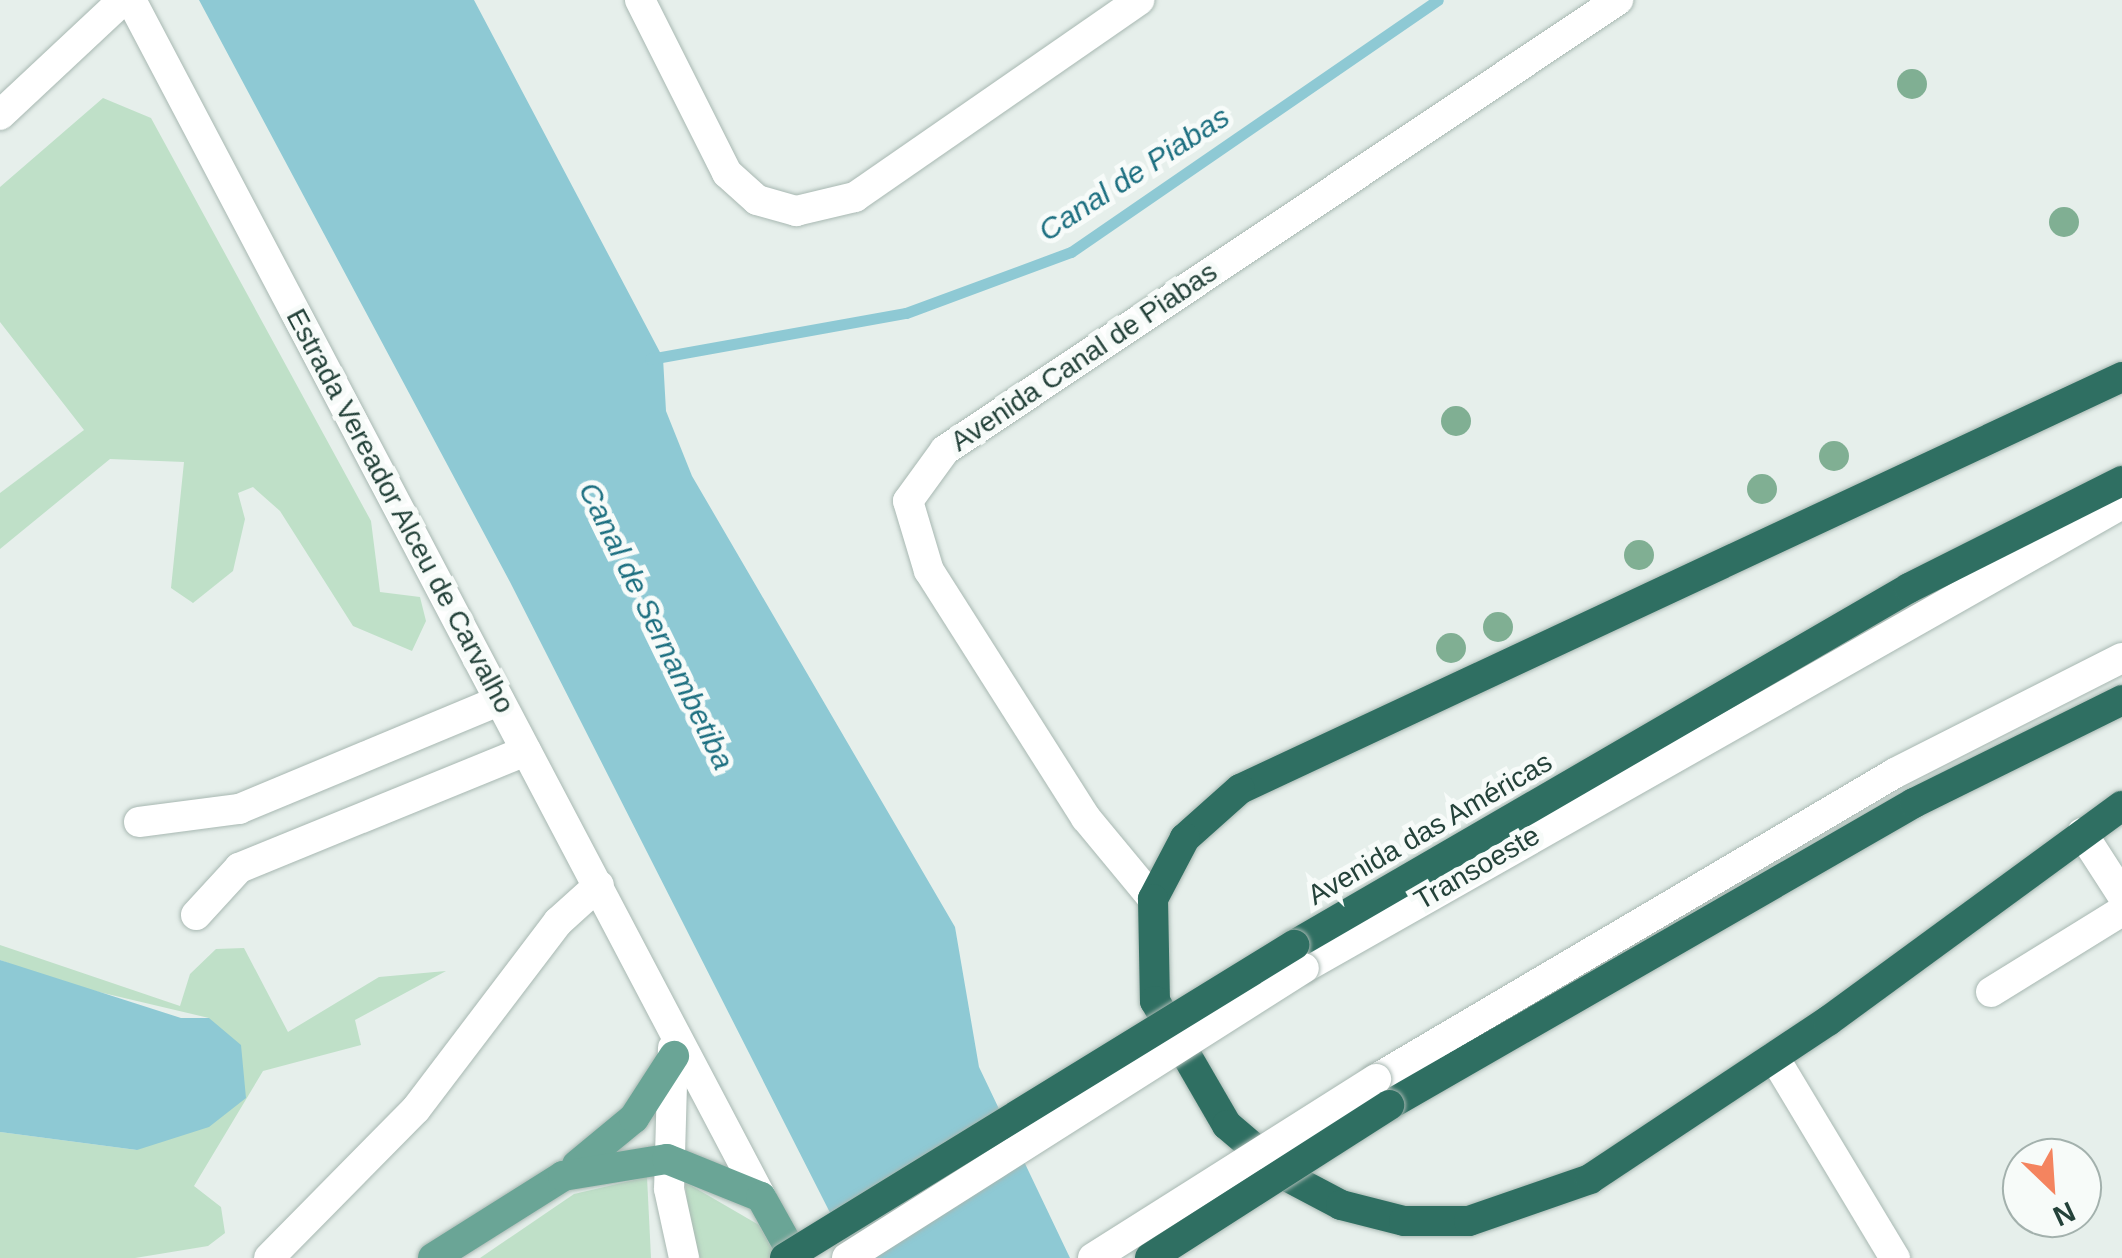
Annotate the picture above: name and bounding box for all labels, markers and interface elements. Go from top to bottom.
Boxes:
water label: Canal de Piabas [1032,99,1236,249]
street label: Avenida Canal de Piabas [944,255,1224,459]
street label: Estrada Vereador Alceu de Carvalho [278,302,522,720]
water label: Canal de Sernambetiba [571,476,741,776]
street label: Avenida das Américas [1301,745,1559,913]
street label: Transoeste [1408,819,1546,917]
north arrow [2002,1138,2102,1238]
text: N [2048,1196,2080,1232]

